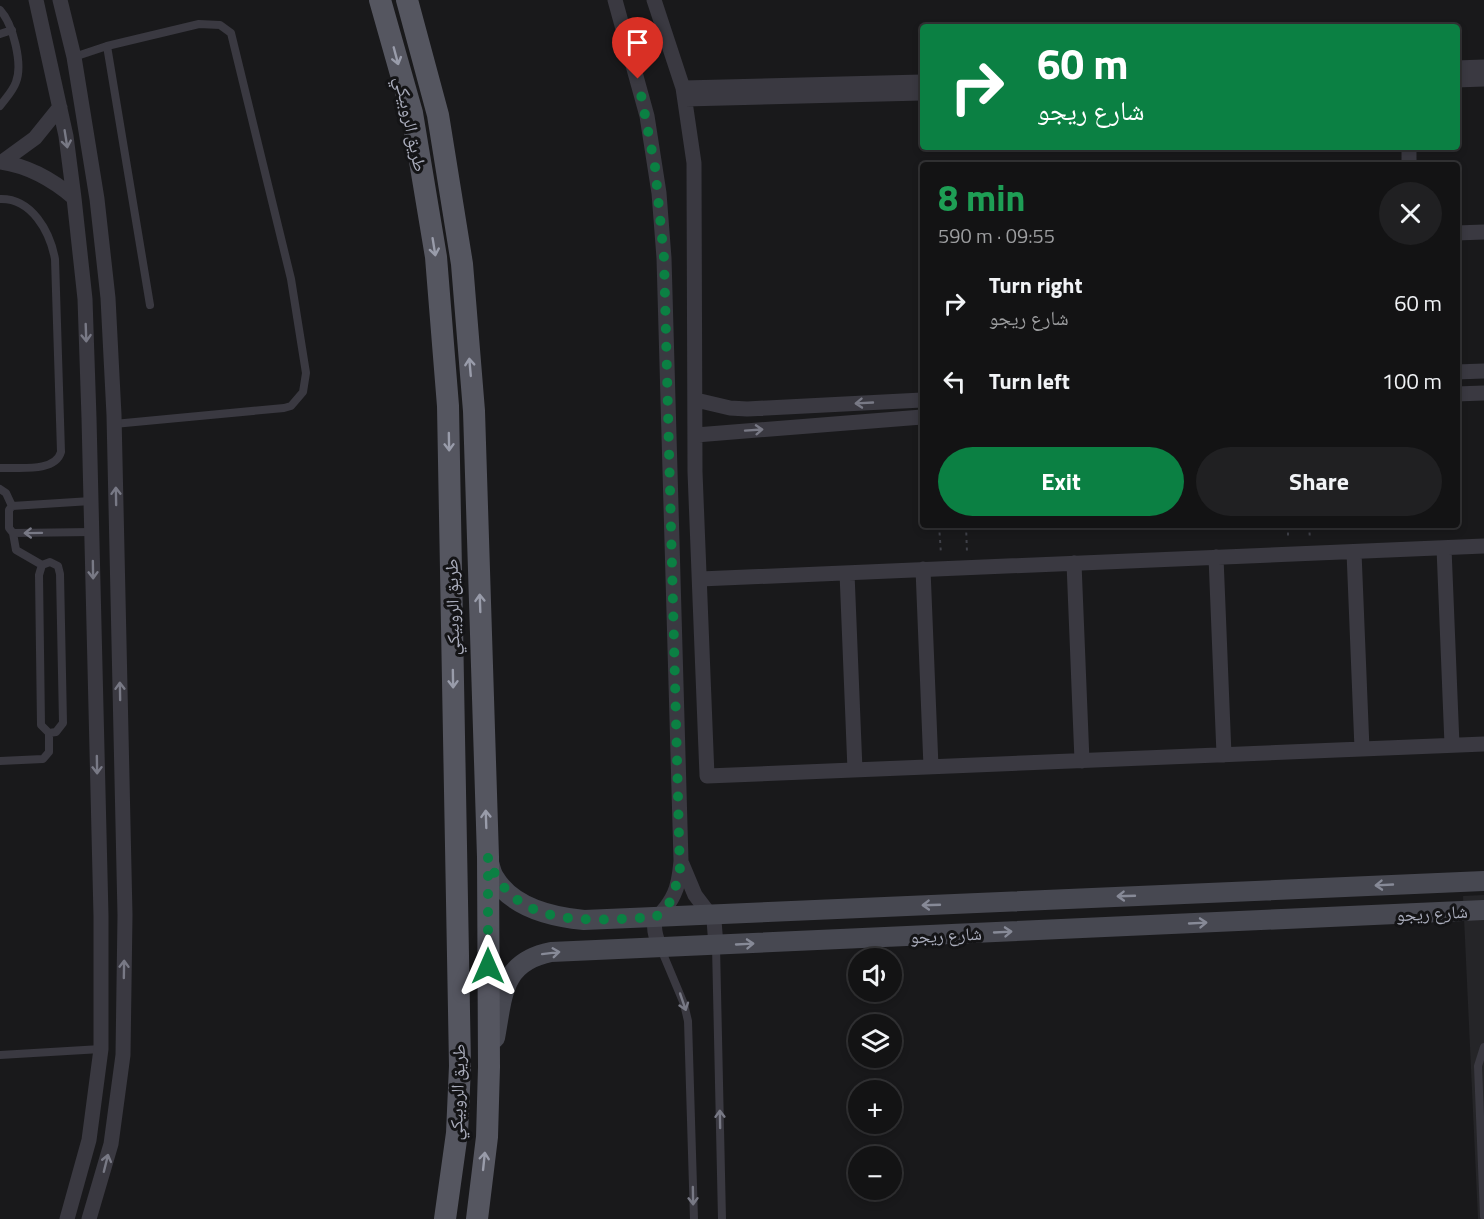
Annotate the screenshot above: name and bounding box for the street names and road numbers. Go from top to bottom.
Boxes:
street label: طريق الروبيكي [386,74,434,174]
street label: طريق الروبيكي [438,558,468,656]
street label: شارع ريجو [1395,898,1469,928]
street label: شارع ريجو [909,920,983,950]
street label: طريق الروبيكي [442,1043,474,1141]

